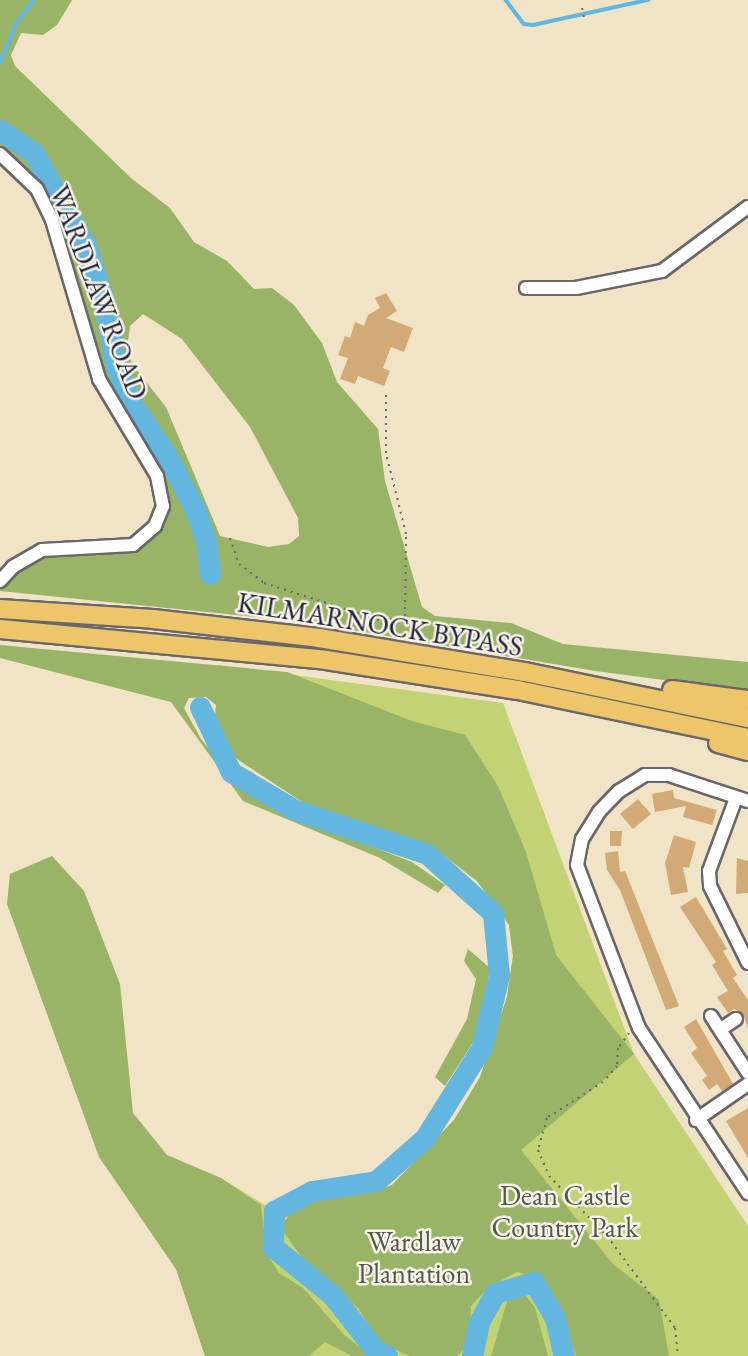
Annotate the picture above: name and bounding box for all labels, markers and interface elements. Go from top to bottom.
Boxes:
street label: WARDLAW ROAD [43,180,155,404]
street label: KILMARNOCK BYPASS [235,585,525,663]
park label: Dean Castle Country Park [492,1178,638,1244]
park label: Wardlaw Plantation [358,1224,470,1290]

